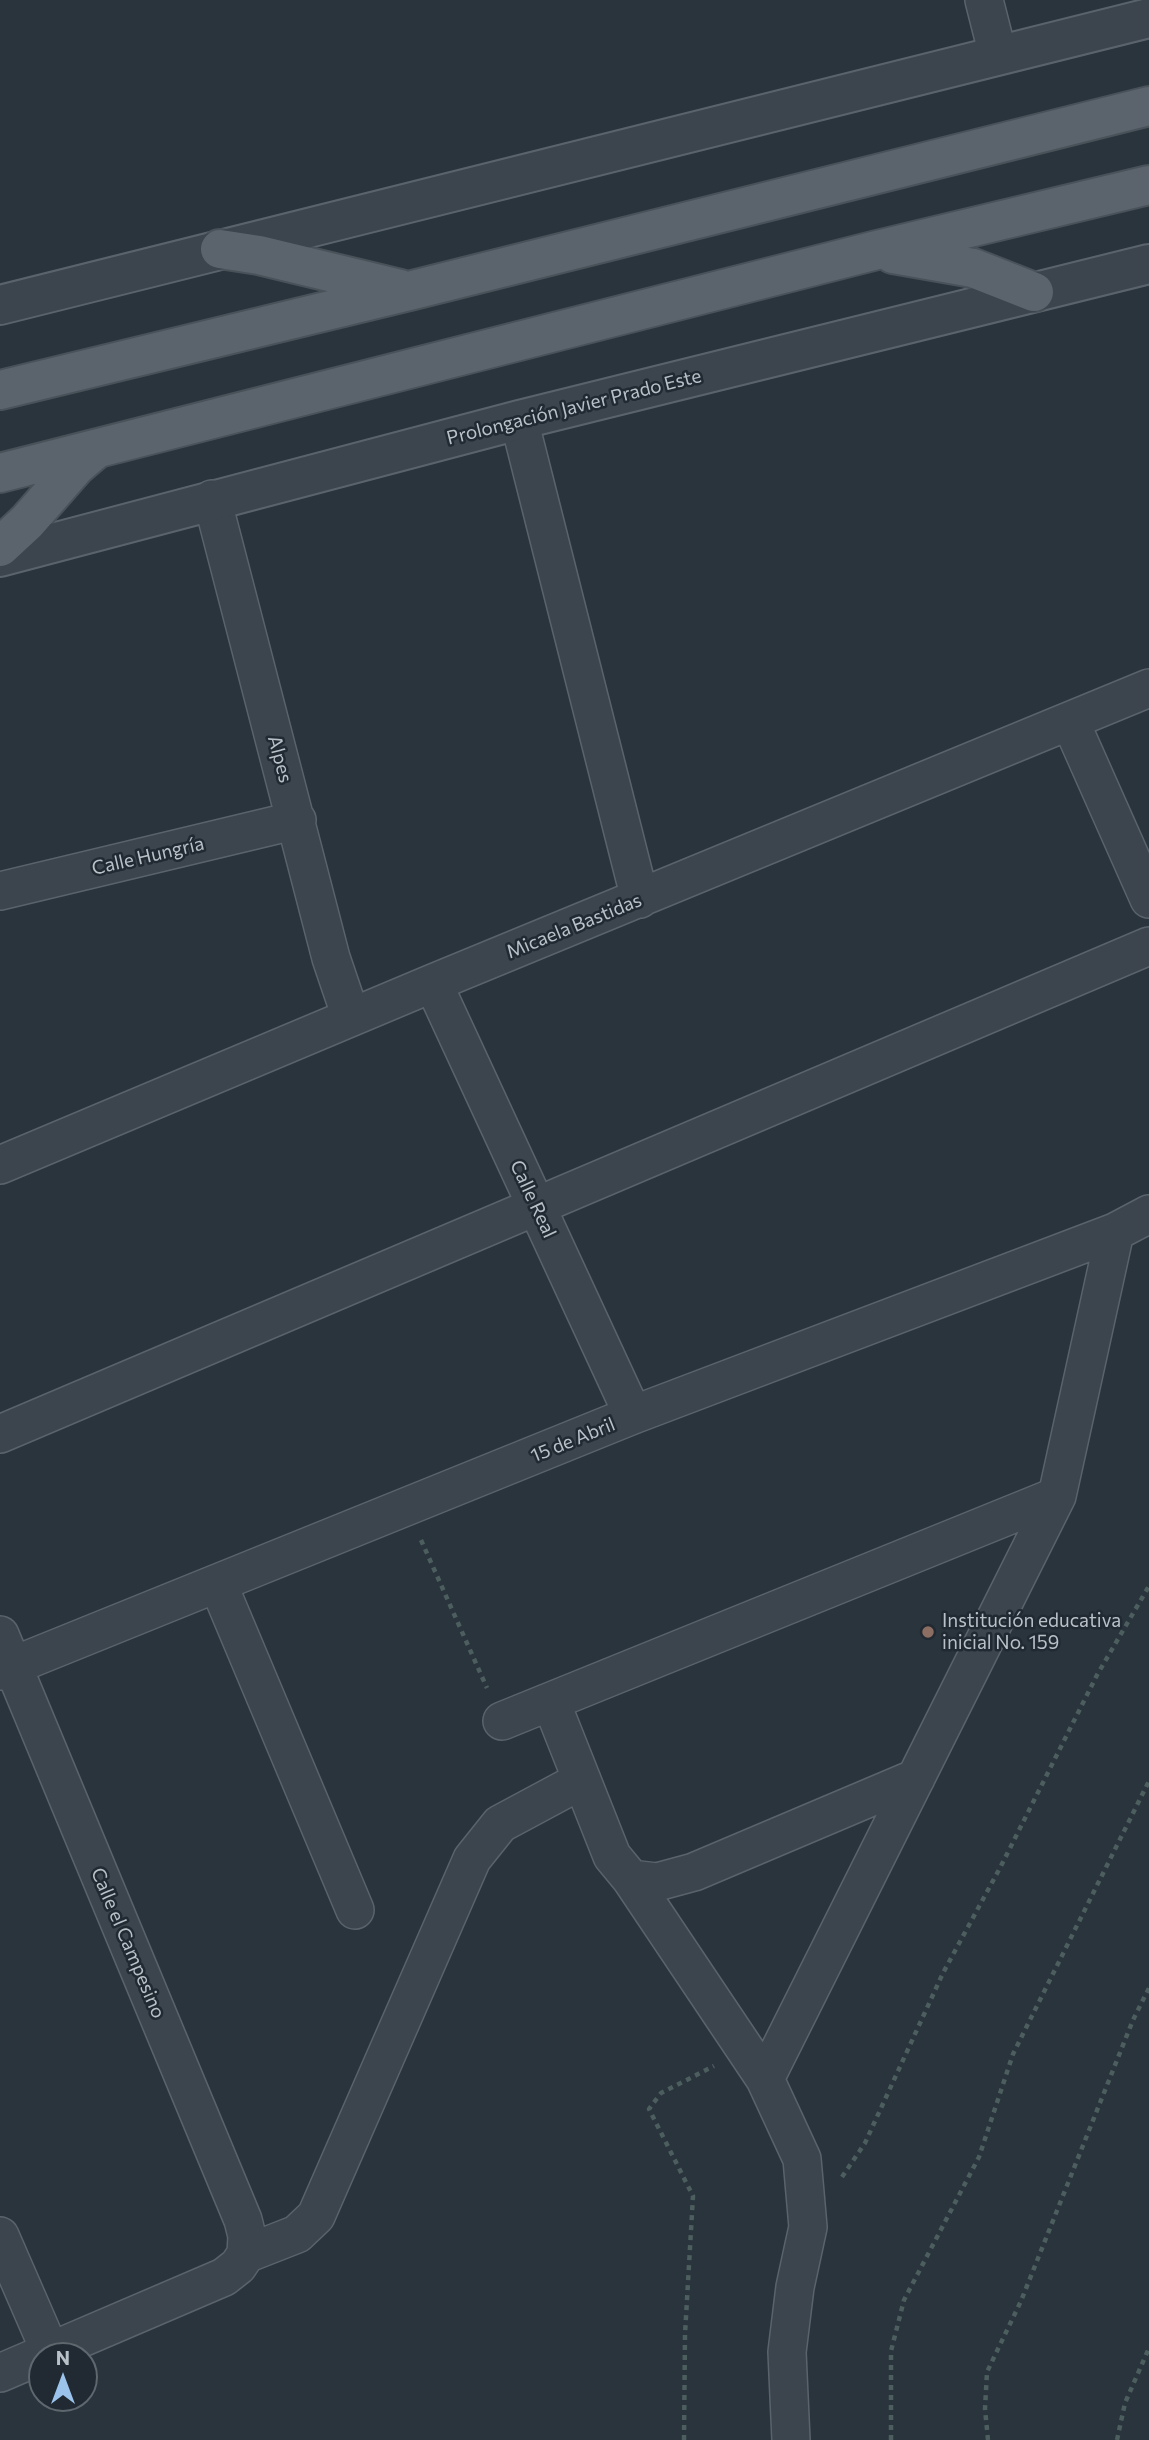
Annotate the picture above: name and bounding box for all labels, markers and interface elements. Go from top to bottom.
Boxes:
street label: Prolongación Javier Prado Este [444,364,704,450]
street label: Alpes [263,733,297,785]
street label: Calle Hungría [90,832,206,880]
street label: Micaela Bastidas [503,888,645,964]
street label: Calle Real [505,1156,561,1242]
street label: 15 de Abril [527,1413,619,1467]
place label: Institución educativa inicial No. 159 [942,1610,1121,1654]
marker: Institución educativa inicial No. 159 [920,1624,936,1640]
street label: Calle el Campesino [86,1864,170,2022]
north arrow [28,2342,98,2412]
text: N [56,2346,70,2369]

